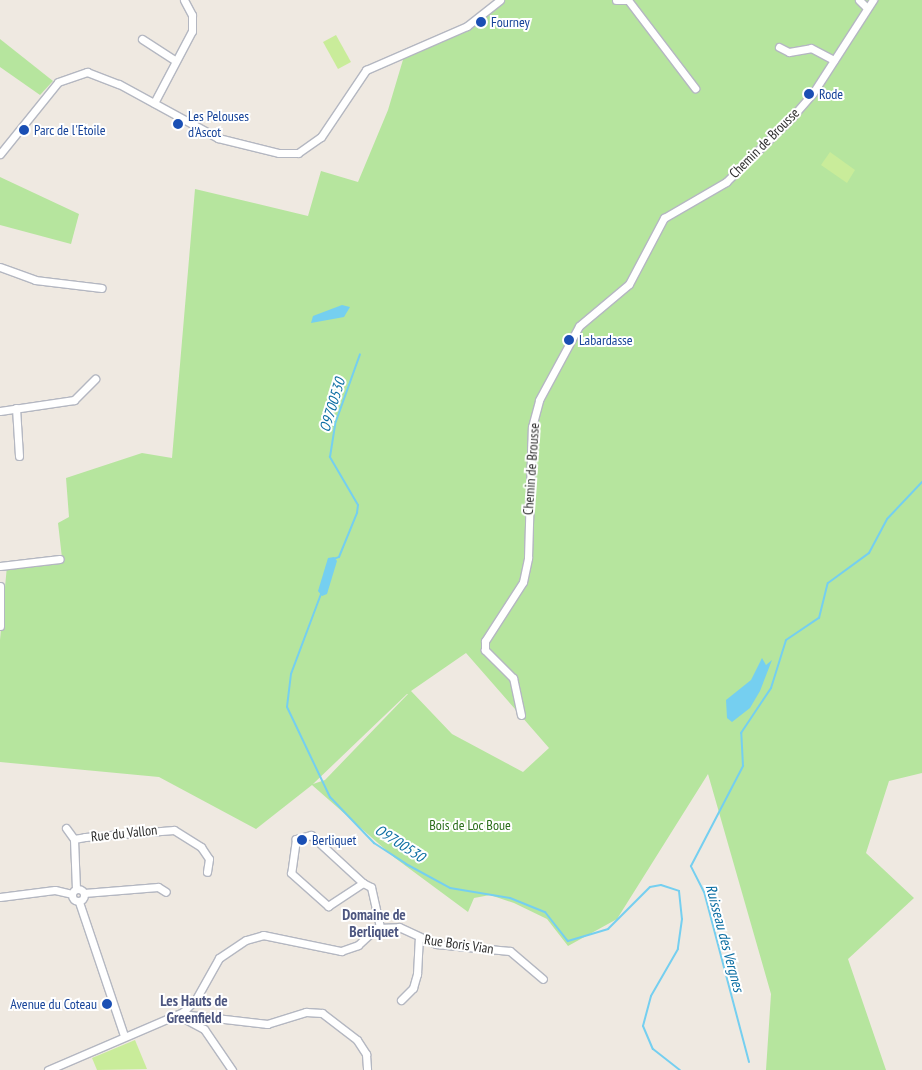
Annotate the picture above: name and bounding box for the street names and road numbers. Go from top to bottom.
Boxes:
street label: Chemin de Brousse [725,104,803,182]
street label: Chemin de Brousse [519,422,543,516]
street label: Rue du Vallon [90,821,158,845]
street label: Rue Boris Vian [423,931,495,957]

